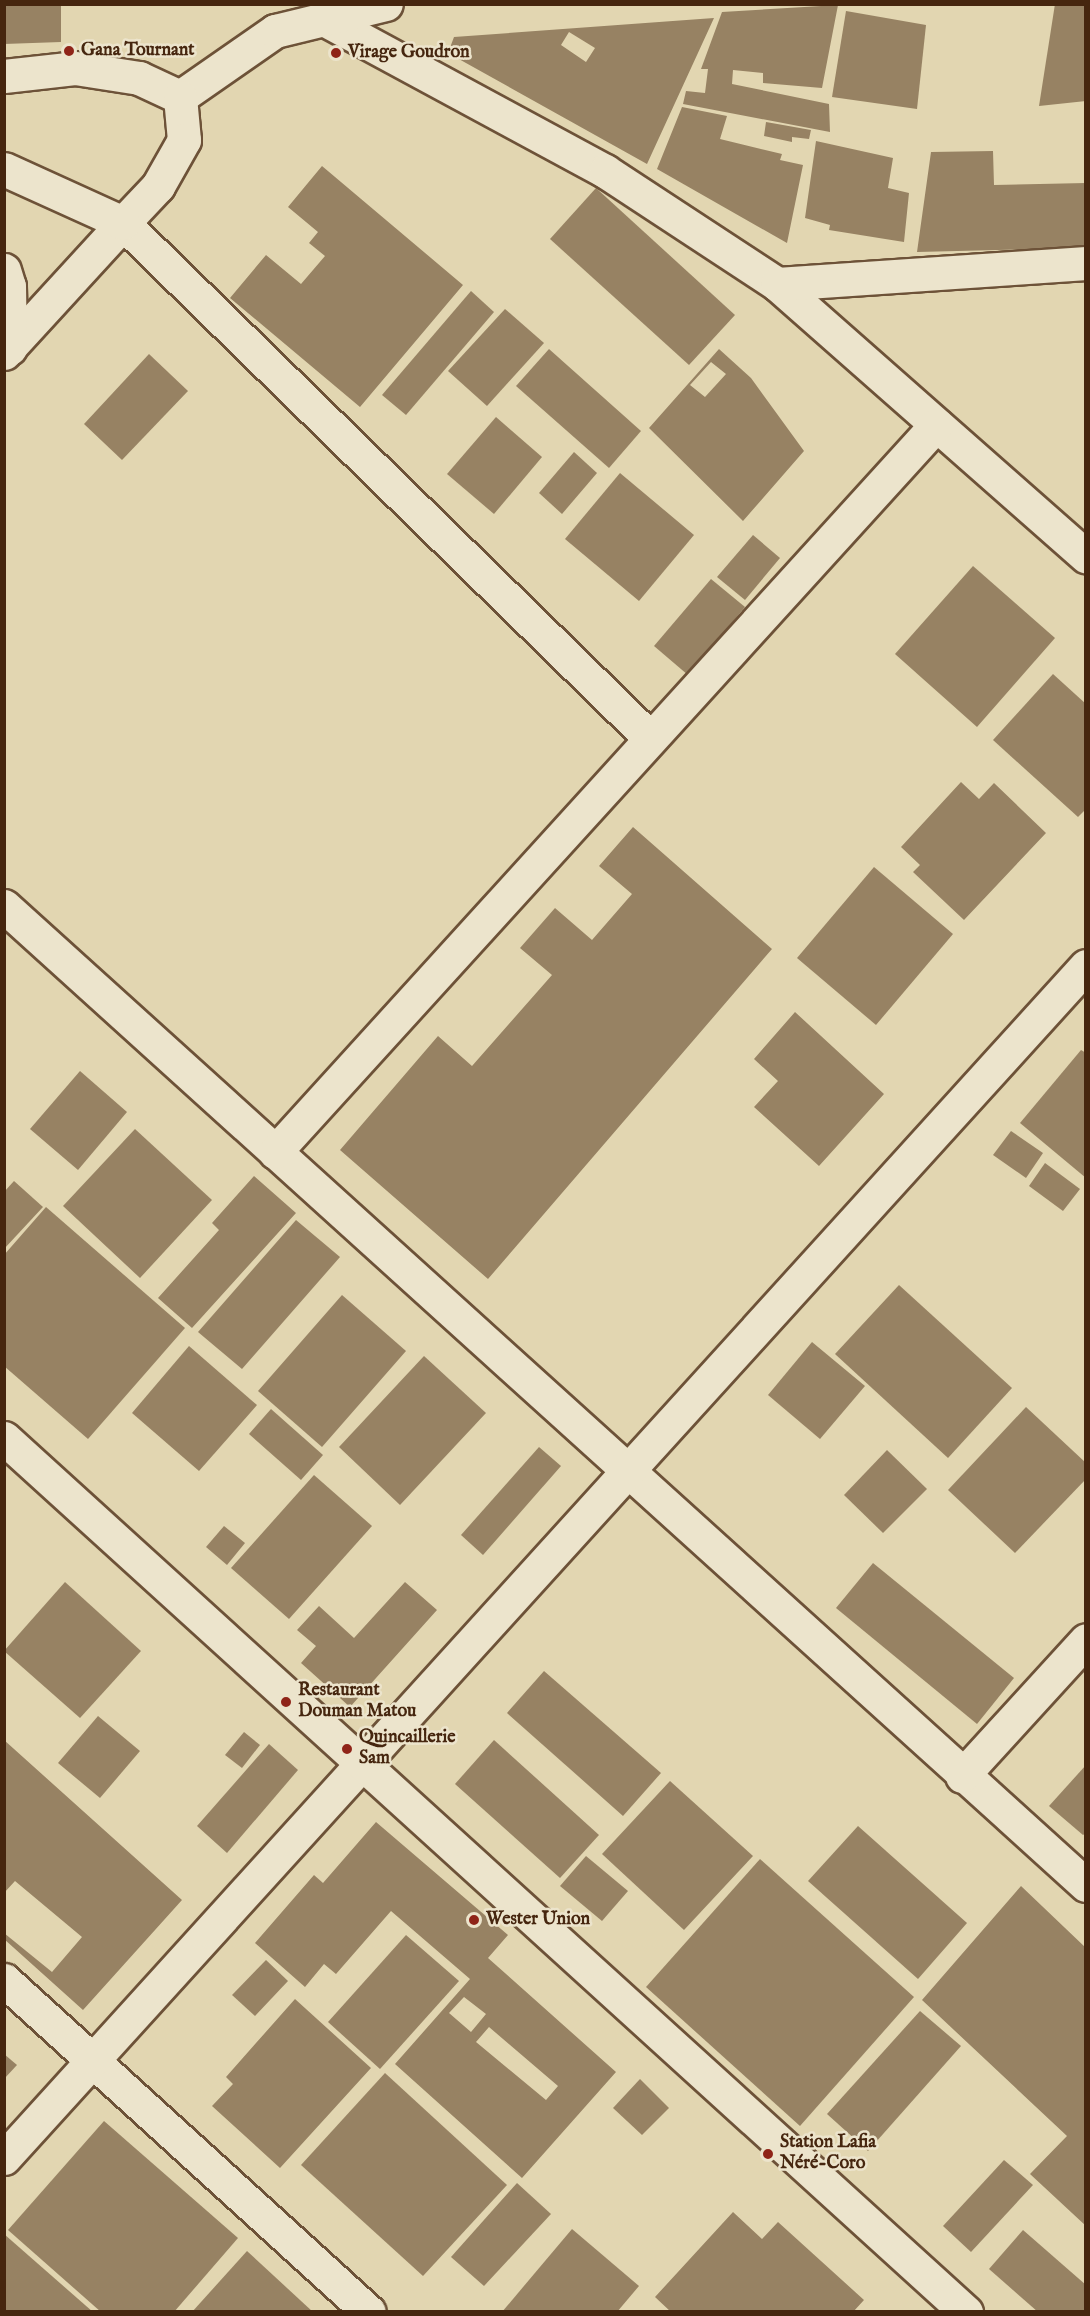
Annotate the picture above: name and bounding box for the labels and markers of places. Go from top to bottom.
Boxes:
place label: Gana Tournant [81,40,195,62]
place label: Virage Goudron [348,42,470,64]
marker: Gana Tournant [62,44,76,58]
marker: Virage Goudron [329,46,343,60]
place label: Restaurant Douman Matou [298,1681,416,1724]
marker: Restaurant Douman Matou [279,1695,293,1709]
place label: Quincaillerie Sam [359,1728,455,1770]
marker: Quincaillerie Sam [340,1742,354,1756]
place label: Wester Union [486,1909,590,1931]
marker: Wester Union [467,1913,481,1927]
place label: Station Lafia Néré-Coro [780,2133,876,2176]
marker: Station Lafia Néré-Coro [761,2147,775,2161]

